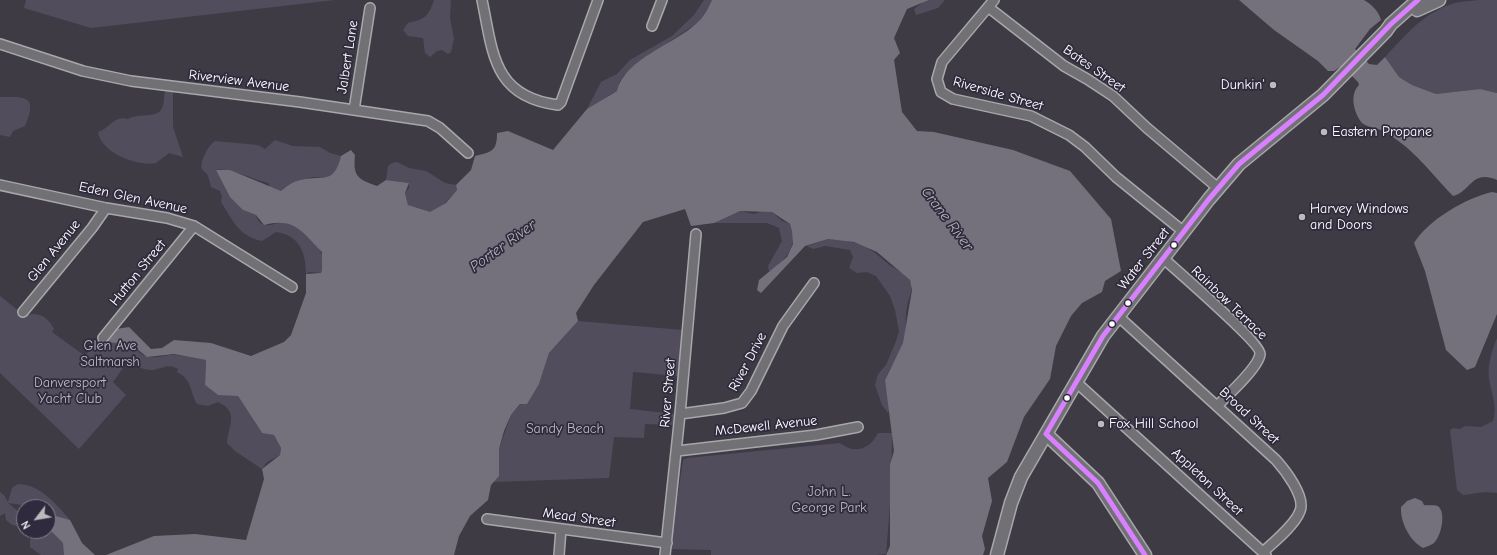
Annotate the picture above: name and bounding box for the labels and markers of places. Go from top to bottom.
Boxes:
place label: Dunkin' [1221,77,1265,93]
marker: Dunkin' [1268,80,1278,90]
place label: Eastern Propane [1332,124,1432,140]
marker: Eastern Propane [1319,127,1329,137]
place label: Harvey Windows and Doors [1310,201,1408,234]
marker: Harvey Windows and Doors [1297,212,1307,222]
unlabelled marker [1169,240,1179,250]
unlabelled marker [1123,298,1133,308]
unlabelled marker [1107,319,1117,329]
unlabelled marker [1062,393,1072,403]
place label: Fox Hill School [1109,416,1199,432]
marker: Fox Hill School [1096,419,1106,429]

